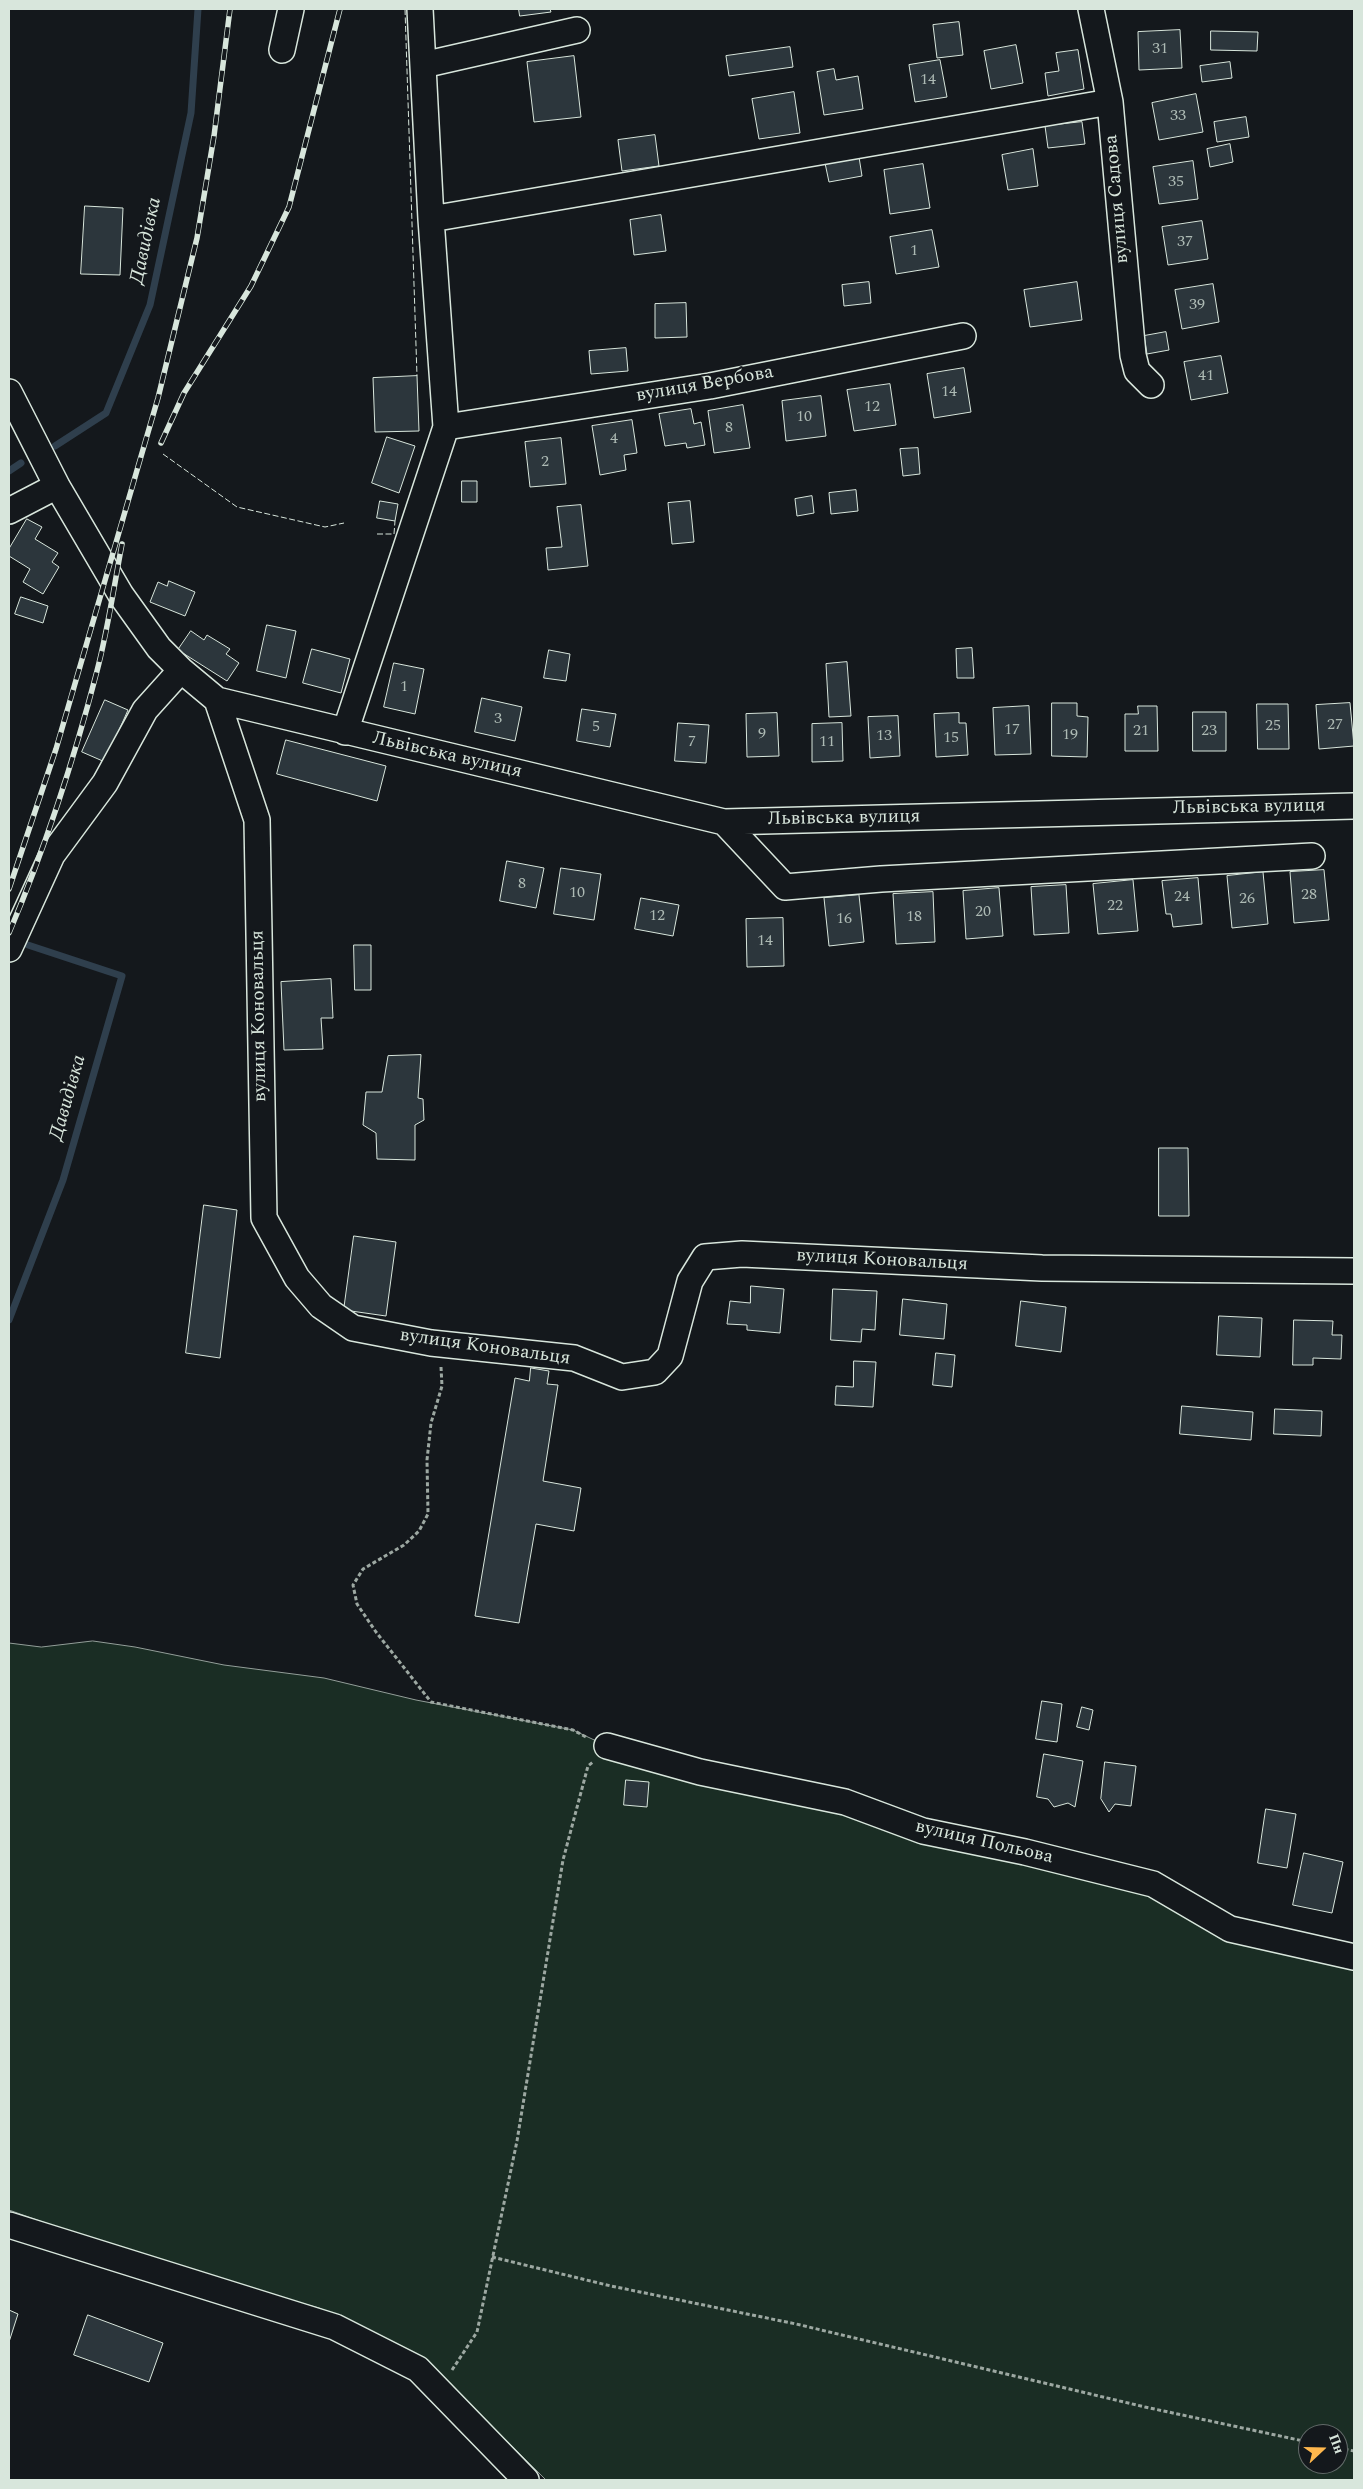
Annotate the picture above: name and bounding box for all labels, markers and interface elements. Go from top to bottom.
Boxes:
house number: 31 [1152,40,1168,60]
house number: 14 [920,71,936,91]
house number: 33 [1170,107,1186,127]
street label: вулиця Садова [1101,134,1135,264]
house number: 35 [1168,173,1184,193]
water label: Давидівка [126,195,168,287]
house number: 37 [1177,233,1193,253]
house number: 1 [910,242,918,262]
house number: 39 [1189,296,1205,316]
street label: вулиця Вербова [634,362,776,408]
house number: 41 [1198,367,1214,387]
house number: 14 [941,383,957,403]
house number: 12 [864,398,880,418]
house number: 10 [796,408,812,428]
house number: 8 [725,419,733,439]
house number: 4 [610,430,618,450]
house number: 2 [541,453,549,473]
house number: 1 [400,678,408,698]
house number: 3 [494,710,502,730]
house number: 27 [1327,716,1343,736]
house number: 25 [1265,717,1281,737]
house number: 5 [592,718,600,738]
house number: 17 [1004,721,1020,741]
house number: 21 [1133,722,1149,742]
house number: 23 [1201,722,1217,742]
house number: 9 [758,725,766,745]
house number: 19 [1062,726,1078,746]
house number: 13 [876,727,892,747]
street label: Львівська вулиця [370,728,524,784]
house number: 15 [943,729,959,749]
house number: 7 [688,733,696,753]
house number: 11 [819,733,835,753]
street label: Львівська вулиця [1172,795,1326,821]
street label: Львівська вулиця [767,806,921,832]
house number: 8 [518,875,526,895]
house number: 10 [569,884,585,904]
house number: 28 [1301,886,1317,906]
house number: 24 [1174,888,1190,908]
house number: 26 [1239,890,1255,910]
house number: 22 [1107,897,1123,917]
house number: 20 [975,903,991,923]
house number: 12 [649,907,665,927]
house number: 18 [906,908,922,928]
house number: 16 [836,910,852,930]
street label: вулиця Коновальця [247,930,273,1102]
house number: 14 [757,932,773,952]
water label: Давидівка [45,1052,93,1144]
street label: вулиця Коновальця [796,1245,968,1277]
street label: вулиця Коновальця [398,1325,572,1371]
street label: вулиця Польова [913,1816,1055,1870]
north arrow [1298,2424,1348,2474]
text: Пн [1323,2431,1350,2457]

